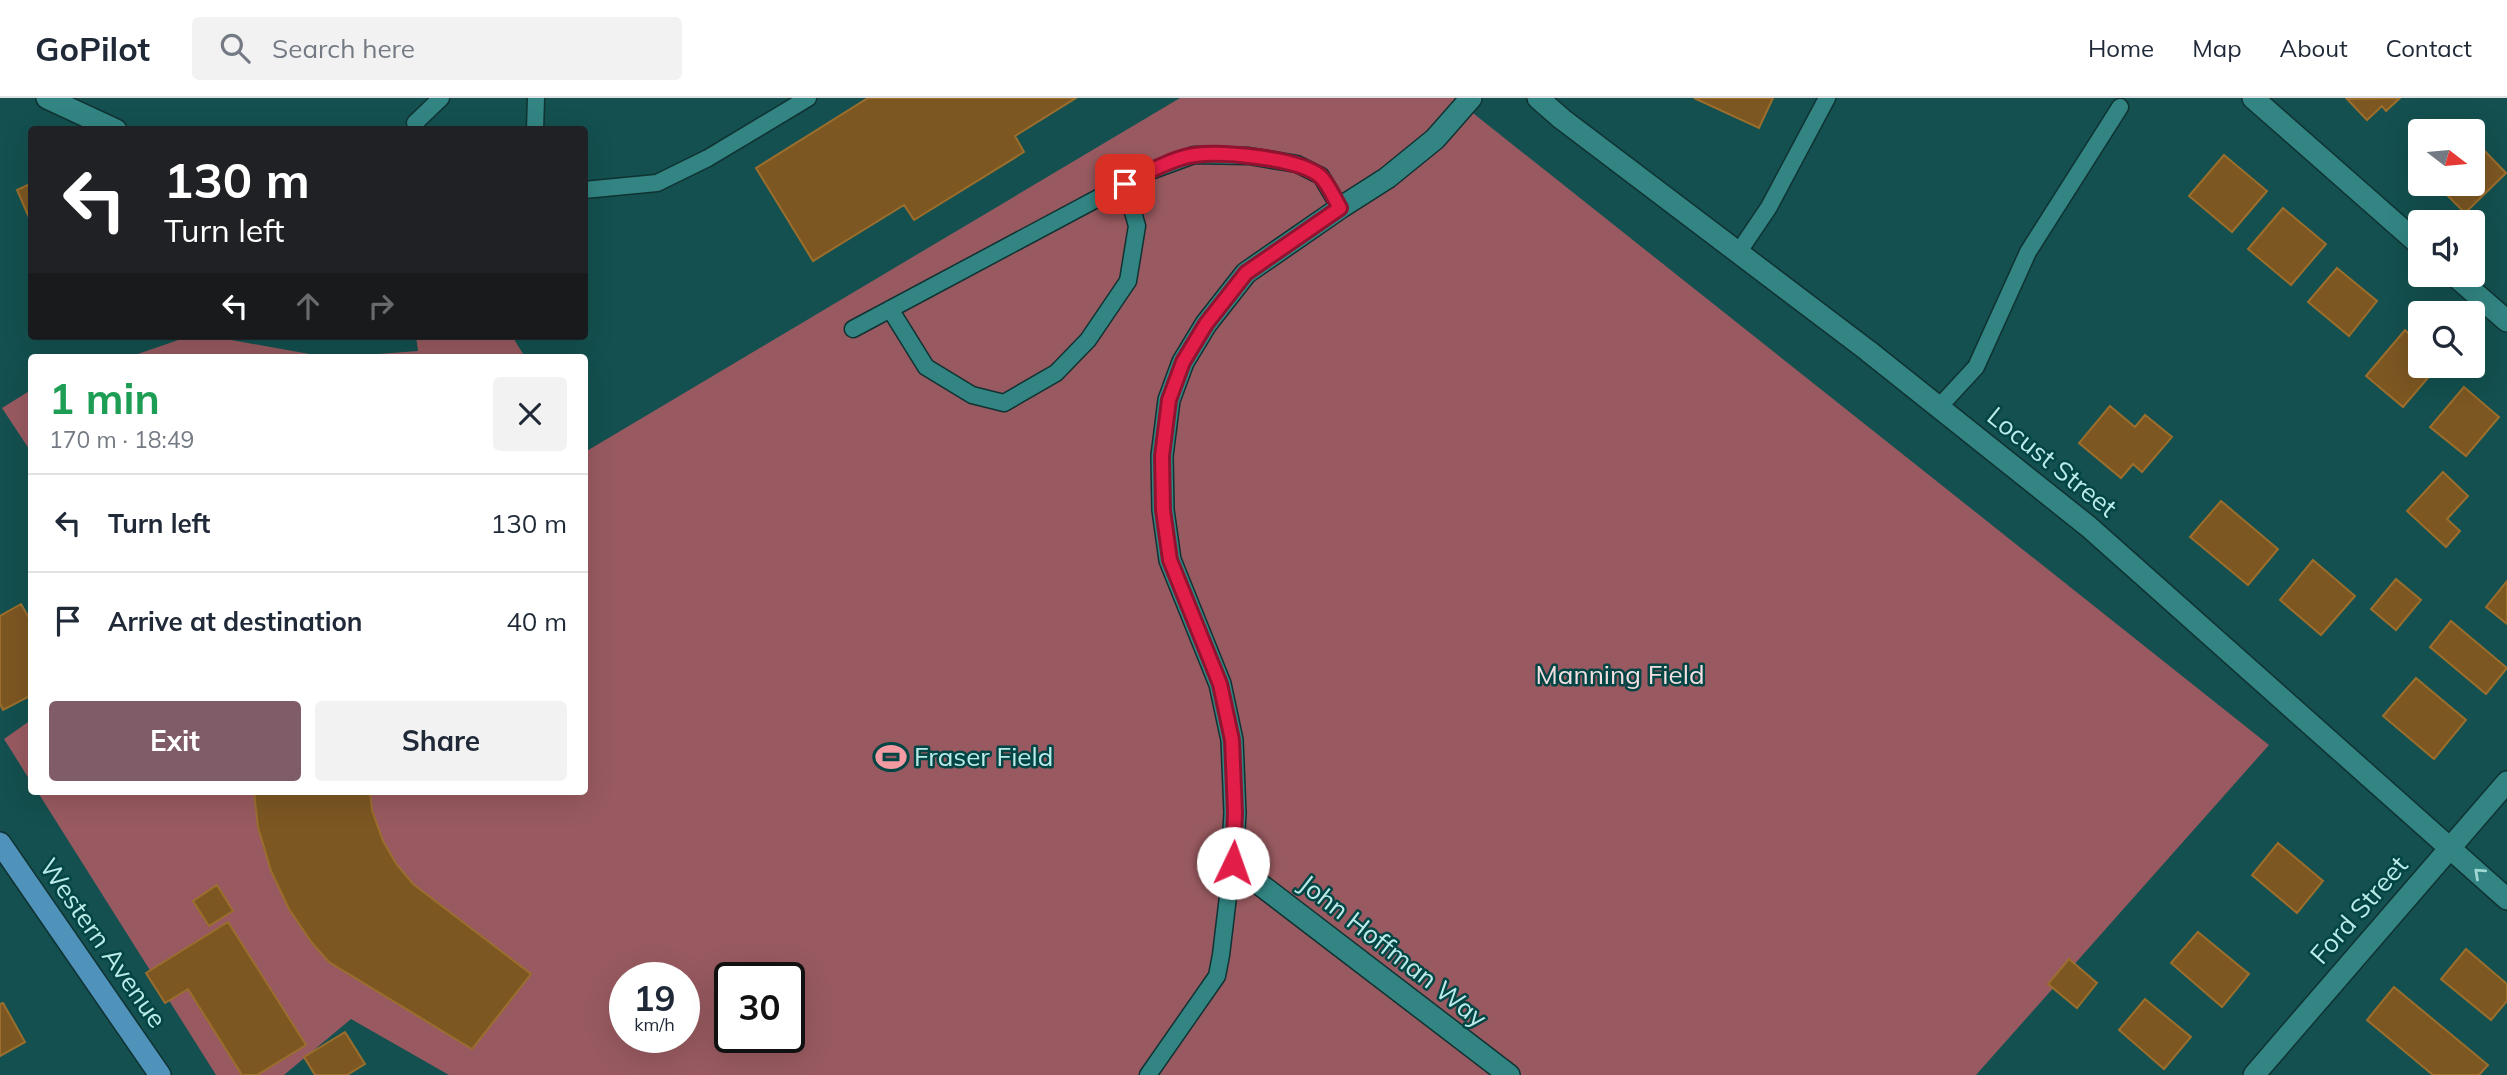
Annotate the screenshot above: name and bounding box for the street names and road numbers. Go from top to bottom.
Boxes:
street label: Locust Street [1981,399,2124,524]
street label: Ford Street [2303,849,2415,971]
street label: Western Avenue [33,852,174,1034]
street label: John Hoffman Way [1293,867,1494,1034]

